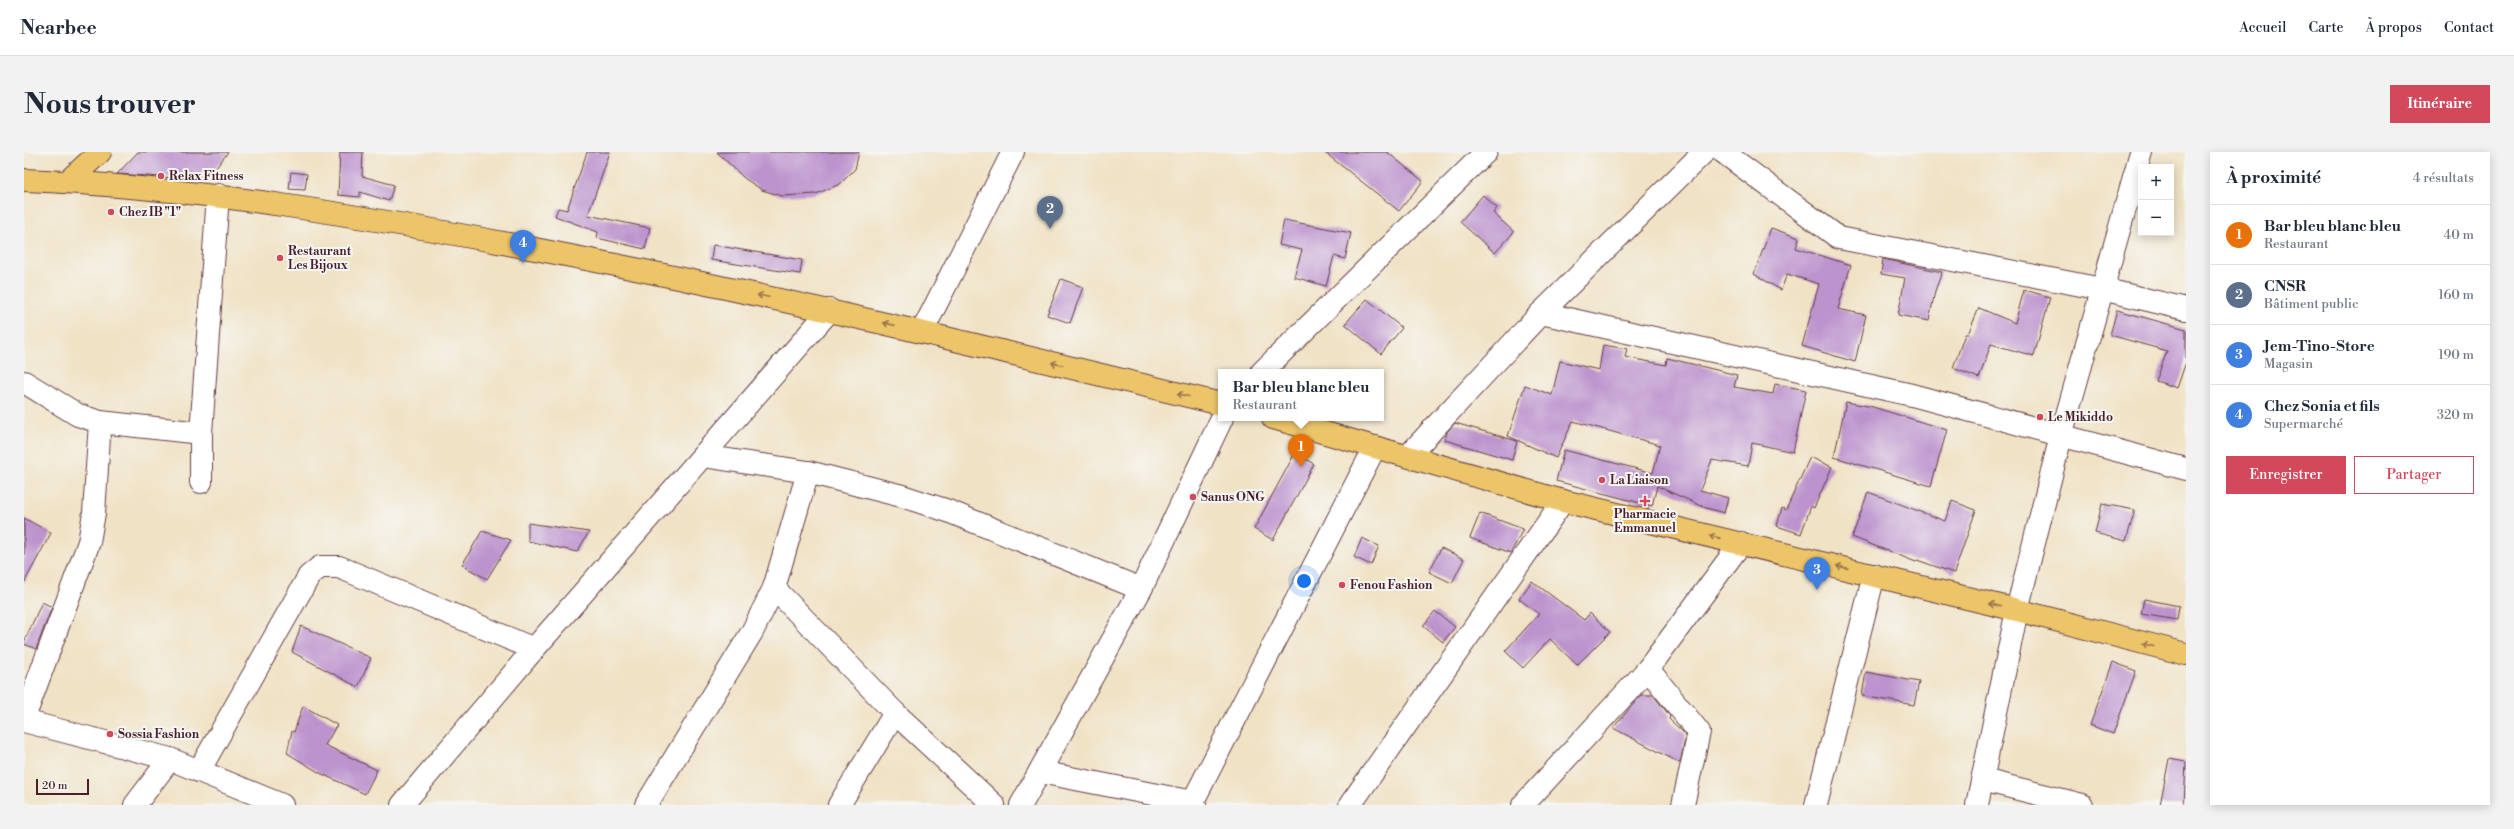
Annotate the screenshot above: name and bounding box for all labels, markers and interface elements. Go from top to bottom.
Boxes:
text: Nearbee [20,16,97,40]
text: Accueil [2239,19,2286,37]
text: Carte [2308,19,2343,37]
text: À propos [2365,19,2422,37]
text: Contact [2444,19,2494,37]
button: Itinéraire [2390,85,2490,123]
text: Nous trouver [24,87,196,122]
map controls [2138,164,2174,236]
button: + [2138,164,2174,200]
text: À proximité [2226,167,2321,189]
place label: Relax Fitness [169,169,244,184]
text: 4 résultats [2413,170,2474,186]
marker: Relax Fitness [156,171,166,181]
pin: 2 [1037,196,1063,229]
button: − [2138,200,2174,236]
place label: Chez IB "1" [119,205,181,220]
marker: Chez IB "1" [106,207,116,217]
text: Bar bleu blanc bleu [2264,217,2401,236]
text: 1 [2236,227,2242,243]
text: 40 m [2444,227,2474,243]
pin: 4 [510,230,536,263]
text: Restaurant [2264,236,2329,252]
place label: Restaurant Les Bijoux [288,244,352,273]
marker: Restaurant Les Bijoux [275,253,285,263]
text: CNSR [2264,277,2306,296]
text: 2 [2235,287,2243,303]
text: 160 m [2438,287,2474,303]
one-way arrow [756,291,769,299]
text: Bâtiment public [2264,296,2359,312]
one-way arrow [883,320,896,328]
text: Jem-Tino-Store [2264,337,2375,356]
text: 3 [2235,347,2243,363]
text: 190 m [2438,347,2474,363]
text: Magasin [2264,356,2313,372]
one-way arrow [1050,360,1063,368]
popup [1218,369,1384,421]
text: Bar bleu blanc bleu [1233,378,1369,397]
one-way arrow [1177,390,1190,398]
text: Restaurant [1233,397,1297,413]
text: Chez Sonia et fils [2264,397,2380,416]
text: 4 [2235,407,2243,423]
text: 320 m [2437,407,2474,423]
place label: Le Mikiddo [2048,410,2113,425]
marker: Le Mikiddo [2035,412,2045,422]
text: Supermarché [2264,416,2343,432]
pin: 1 [1288,434,1314,467]
button: Enregistrer [2226,456,2346,494]
button: Partager [2354,456,2474,494]
place label: La Liaison [1610,473,1669,488]
marker: La Liaison [1597,475,1607,485]
place label: Sanus ONG [1201,490,1265,505]
marker: Sanus ONG [1188,492,1198,502]
marker: Pharmacie Emmanuel [1640,496,1650,506]
place label: Pharmacie Emmanuel [1614,507,1677,536]
one-way arrow [1709,533,1722,540]
pin: 3 [1804,557,1830,590]
one-way arrow [1836,563,1849,571]
your location [1294,571,1314,591]
place label: Fenou Fashion [1350,578,1433,593]
marker: Fenou Fashion [1337,580,1347,590]
one-way arrow [1989,600,2002,608]
one-way arrow [2142,640,2155,648]
place label: Sossia Fashion [118,727,200,742]
marker: Sossia Fashion [105,729,115,739]
scale bar [36,777,89,796]
text: 20 m [42,779,67,793]

